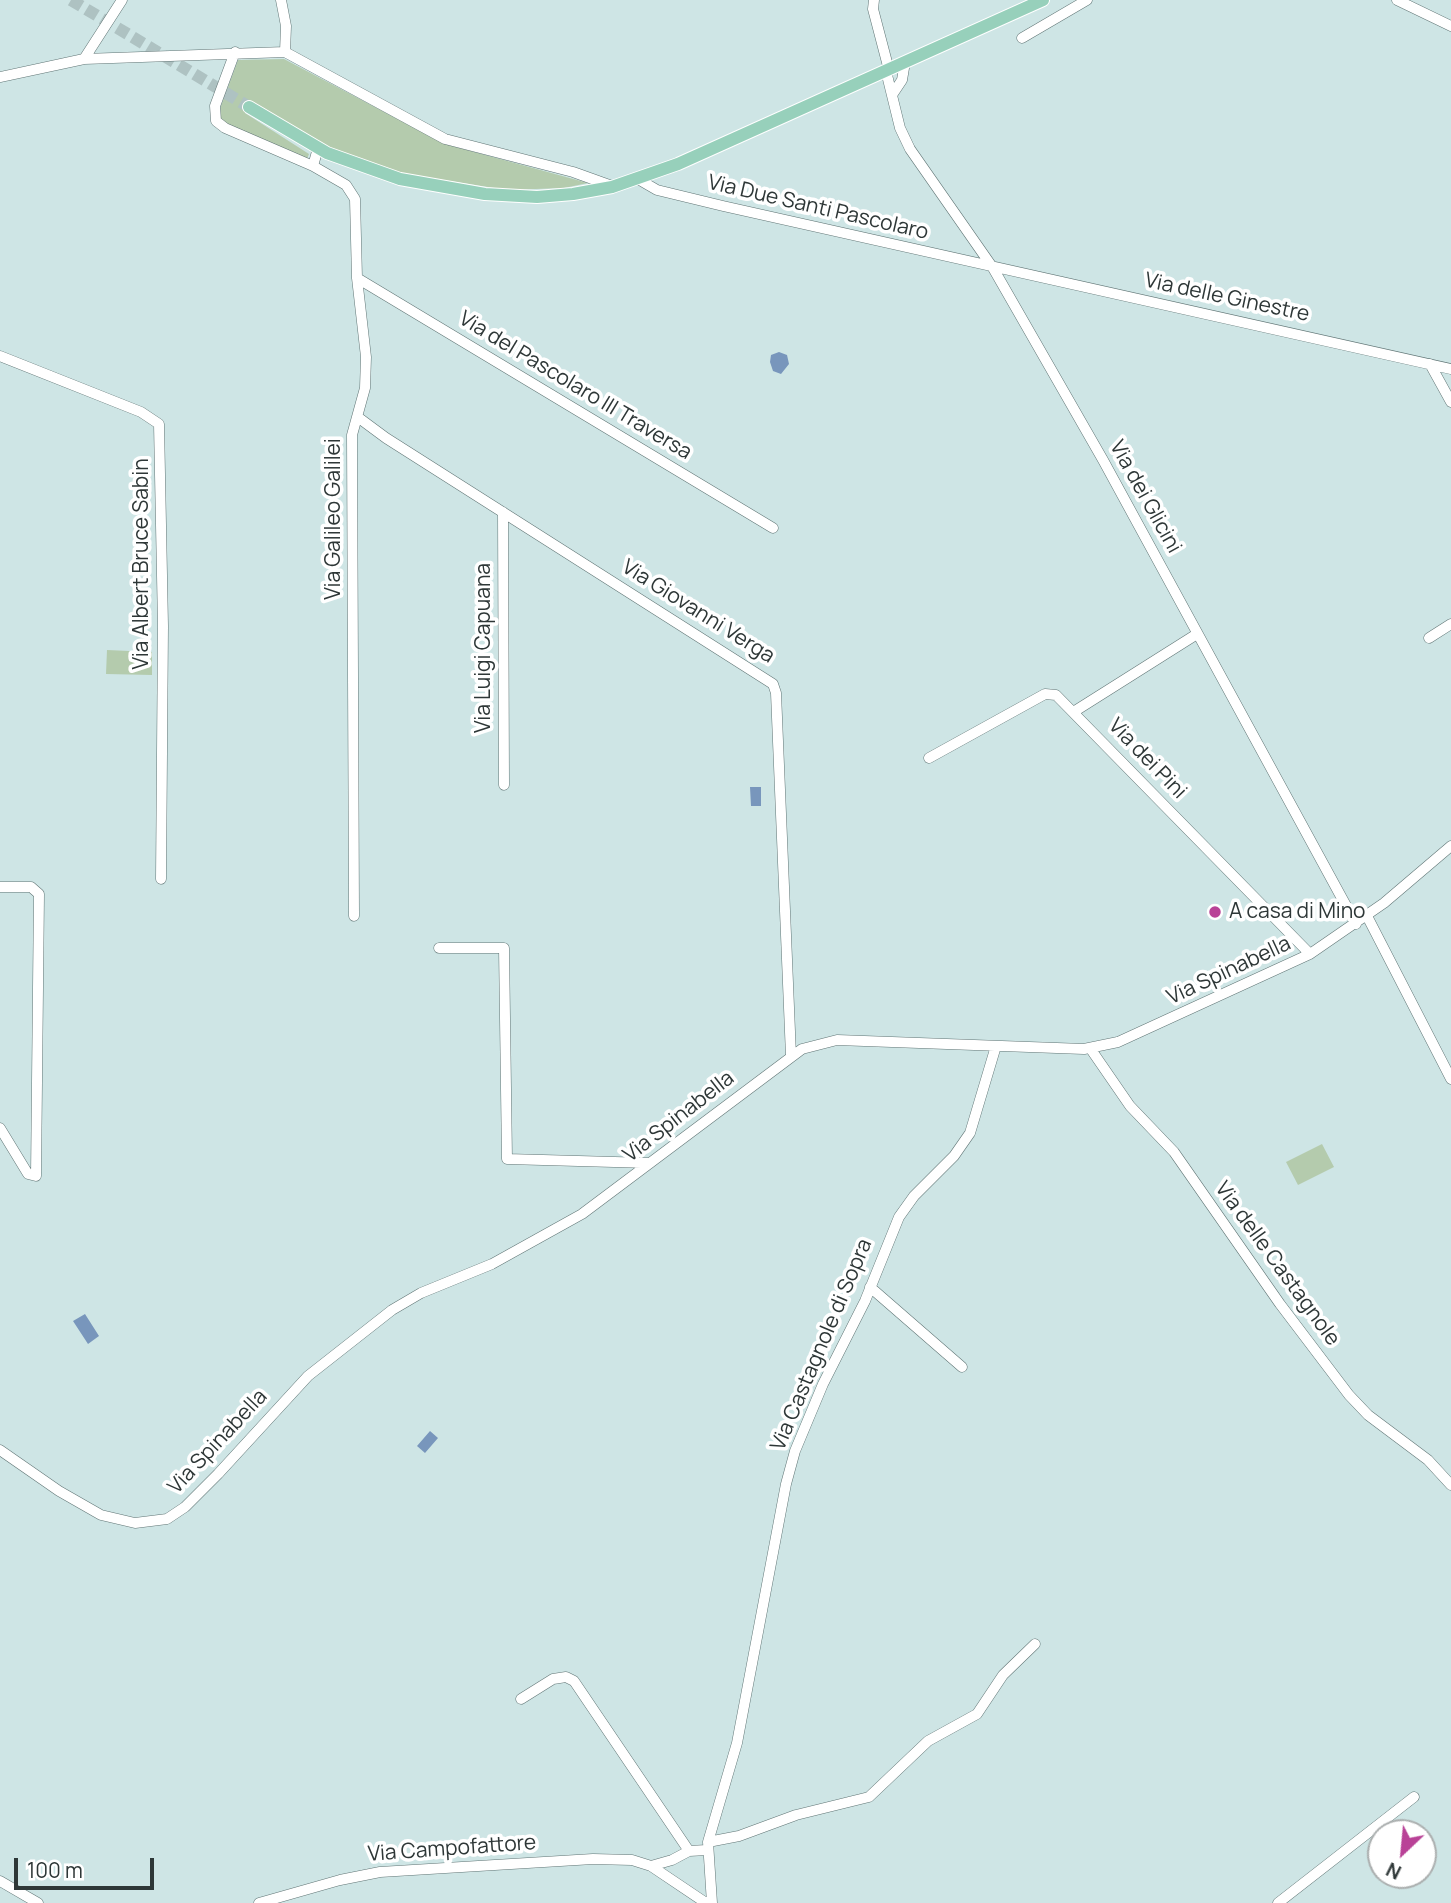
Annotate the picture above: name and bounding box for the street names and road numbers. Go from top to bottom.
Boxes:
street label: Via Due Santi Pascolaro [705,170,931,246]
street label: Via delle Ginestre [1142,268,1312,328]
street label: Via del Pascolaro III Traversa [454,306,696,466]
street label: Via dei Glicini [1104,436,1186,558]
street label: Via Galileo Galilei [321,438,347,600]
street label: Via Albert Bruce Sabin [129,458,155,670]
street label: Via Giovanni Verga [617,555,779,669]
street label: Via Luigi Capuana [471,563,497,733]
street label: Via dei Pini [1103,714,1191,804]
street label: Via Spinabella [1163,931,1295,1011]
street label: Via Spinabella [619,1066,739,1168]
street label: Via delle Castagnole [1209,1177,1345,1351]
street label: Via Castagnole di Sopra [766,1235,878,1455]
street label: Via Spinabella [163,1385,273,1499]
street label: Via Campofattore [367,1831,537,1867]

